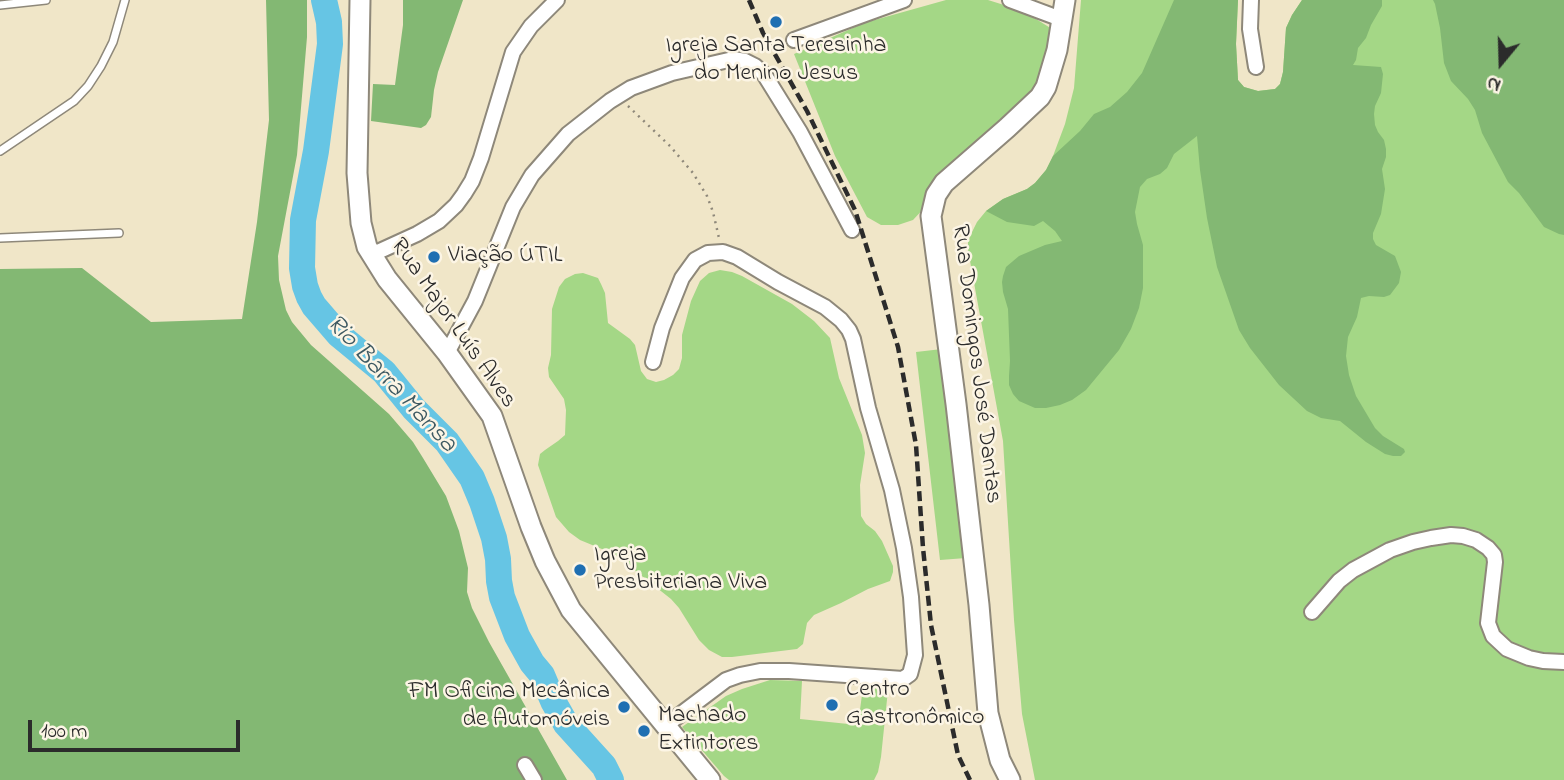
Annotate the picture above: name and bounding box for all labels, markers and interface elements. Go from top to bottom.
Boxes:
marker: Igreja Santa Teresinha do Menino Jesus [768,14,784,30]
north arrow [1466,28,1536,98]
place label: Igreja Santa Teresinha do Menino Jesus [665,33,887,89]
text: N [1484,68,1504,98]
street label: Rua Domingos José Dantas [944,223,1006,505]
street label: Rua Major Luís Alves [383,233,521,415]
place label: Viação ÚTIL [448,243,562,271]
marker: Viação ÚTIL [426,249,442,265]
water label: Rio Barra Mansa [318,310,462,460]
place label: Igreja Presbiteriana Viva [594,542,767,598]
marker: Igreja Presbiteriana Viva [572,562,588,578]
place label: Centro Gastronômico [846,677,985,733]
place label: FM Oficina Mecânica de Automóveis [408,679,610,735]
marker: Centro Gastronômico [824,697,840,713]
marker: FM Oficina Mecânica de Automóveis [616,699,632,715]
place label: Machado Extintores [658,703,758,759]
scale bar [32,706,243,750]
text: 100 m [41,717,87,747]
marker: Machado Extintores [636,723,652,739]

